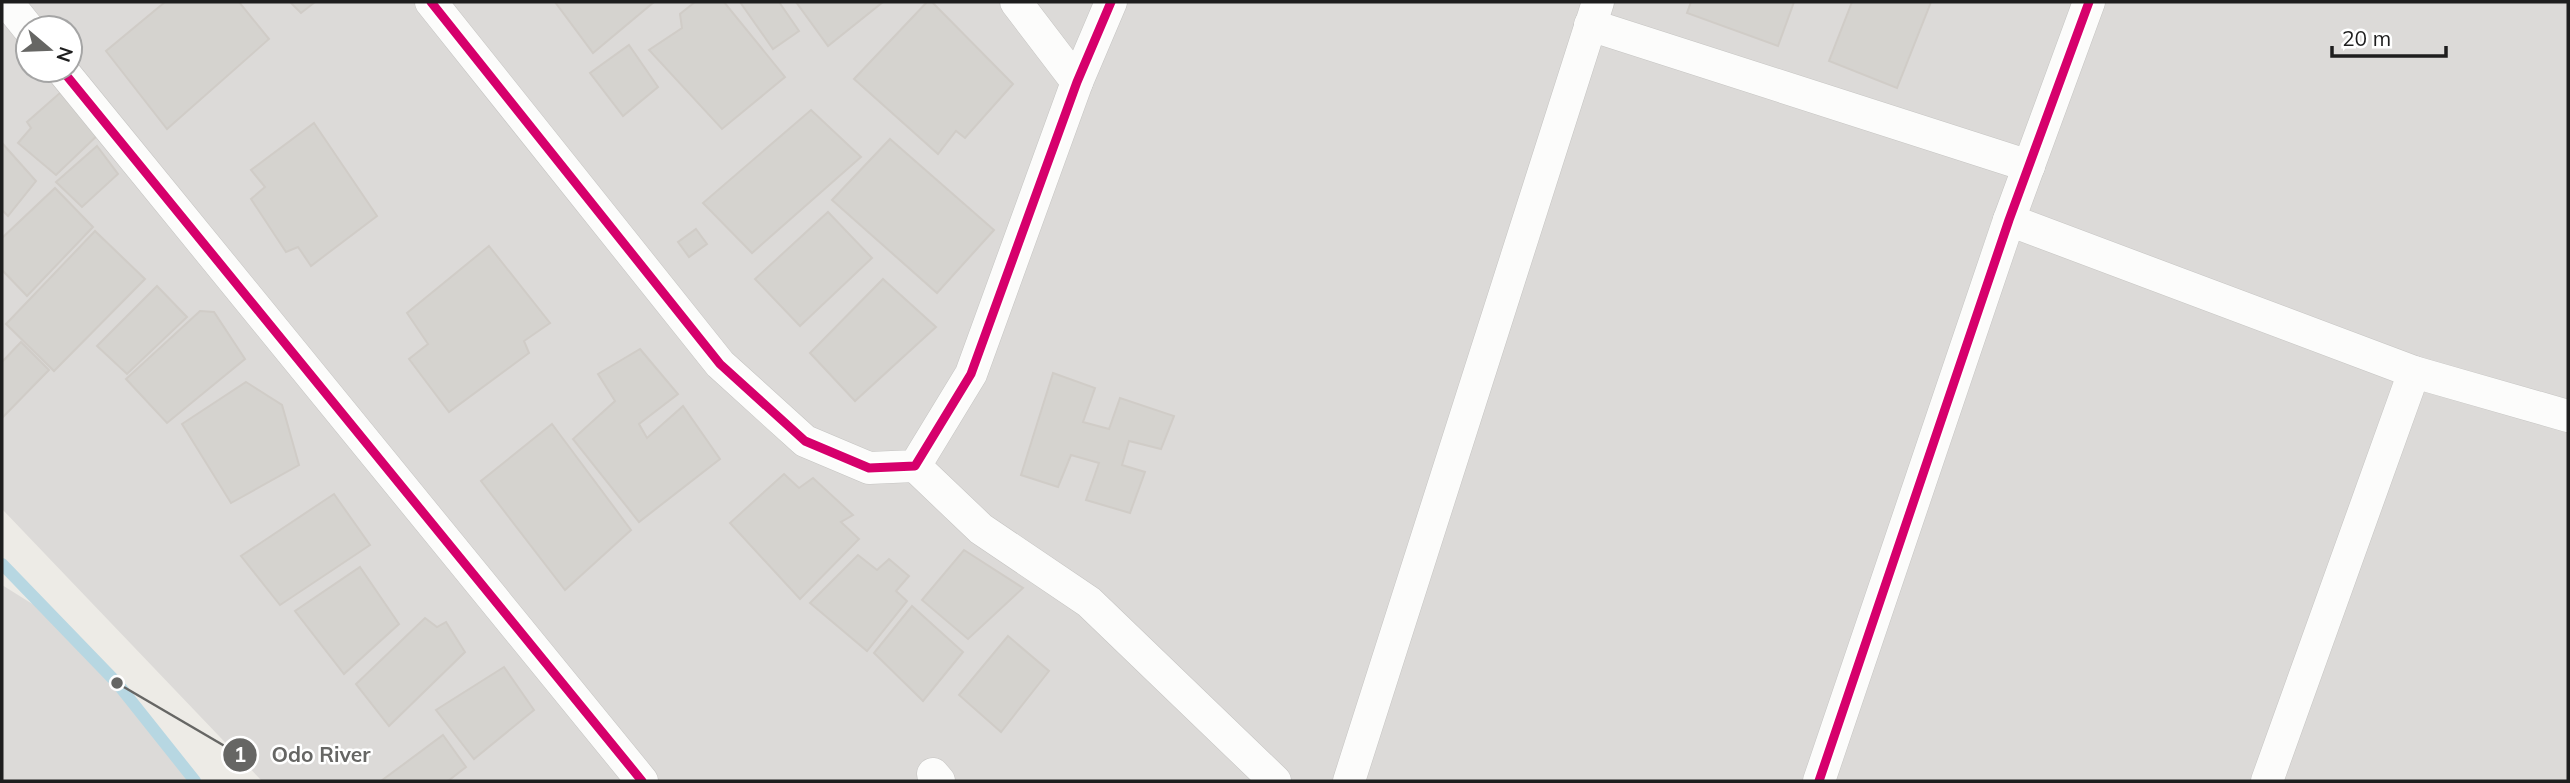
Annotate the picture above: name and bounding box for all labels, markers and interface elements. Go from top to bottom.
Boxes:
north arrow [14,14,84,84]
scale bar [2332,14,2446,58]
text: 20 m [2342,25,2391,51]
text: N [51,44,79,65]
callout: Odo River [222,734,384,776]
text: 1 [234,741,246,767]
text: Odo River [272,741,371,767]

